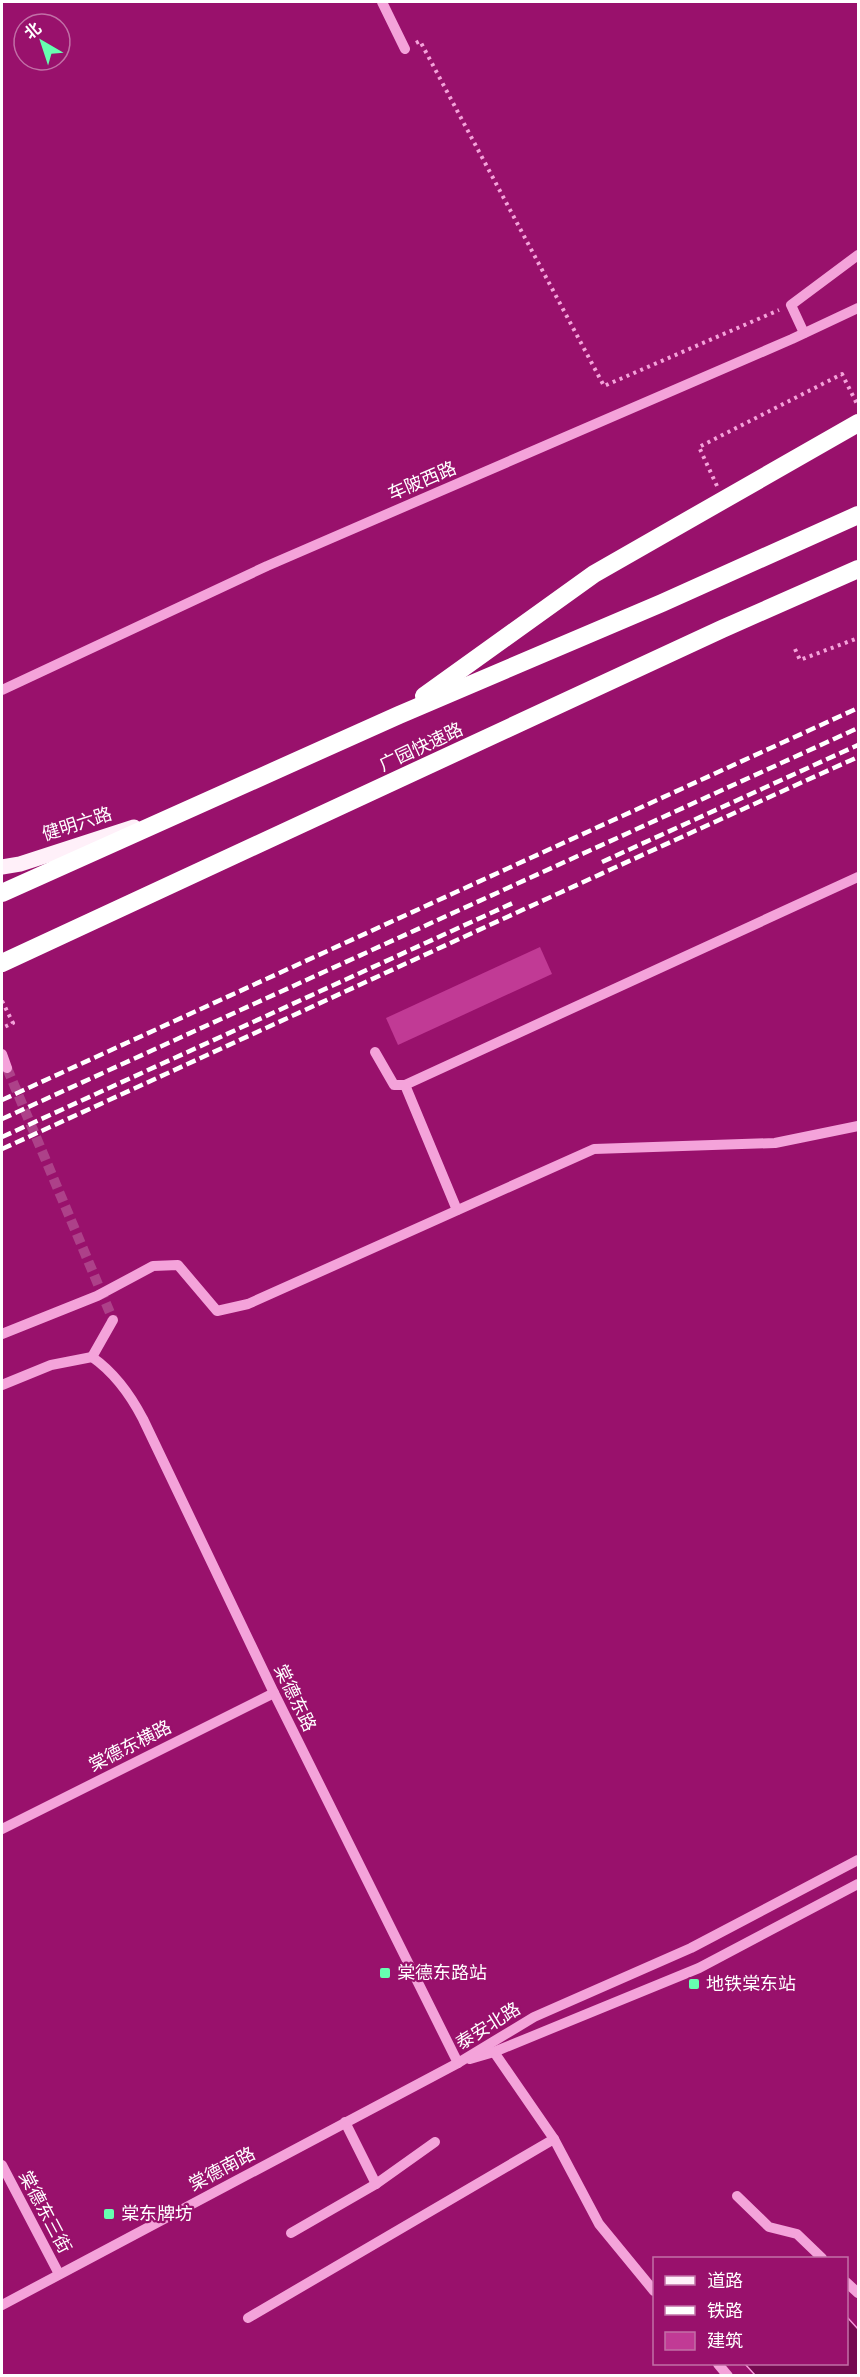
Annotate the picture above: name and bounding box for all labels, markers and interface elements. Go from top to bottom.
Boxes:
north arrow [12,12,72,72]
text: 北 [21,18,45,43]
street label: 车陂西路 [385,457,459,505]
street label: 广园快速路 [376,718,466,776]
street label: 健明六路 [39,802,115,846]
street label: 棠德东路 [269,1661,321,1735]
street label: 棠德东横路 [85,1716,175,1776]
place label: 棠德东路站 [397,1962,487,1984]
marker: 棠德东路站 [378,1966,392,1980]
place label: 地铁棠东站 [706,1973,796,1995]
marker: 地铁棠东站 [687,1977,701,1991]
street label: 泰安北路 [452,1998,524,2054]
street label: 棠德南路 [185,2142,259,2196]
street label: 棠德东三街 [14,2167,76,2257]
place label: 棠东牌坊 [121,2203,193,2225]
marker: 棠东牌坊 [102,2207,116,2221]
legend [653,2257,848,2365]
text: 道路 [707,2270,743,2292]
text: 铁路 [707,2300,743,2322]
text: 建筑 [707,2330,743,2352]

